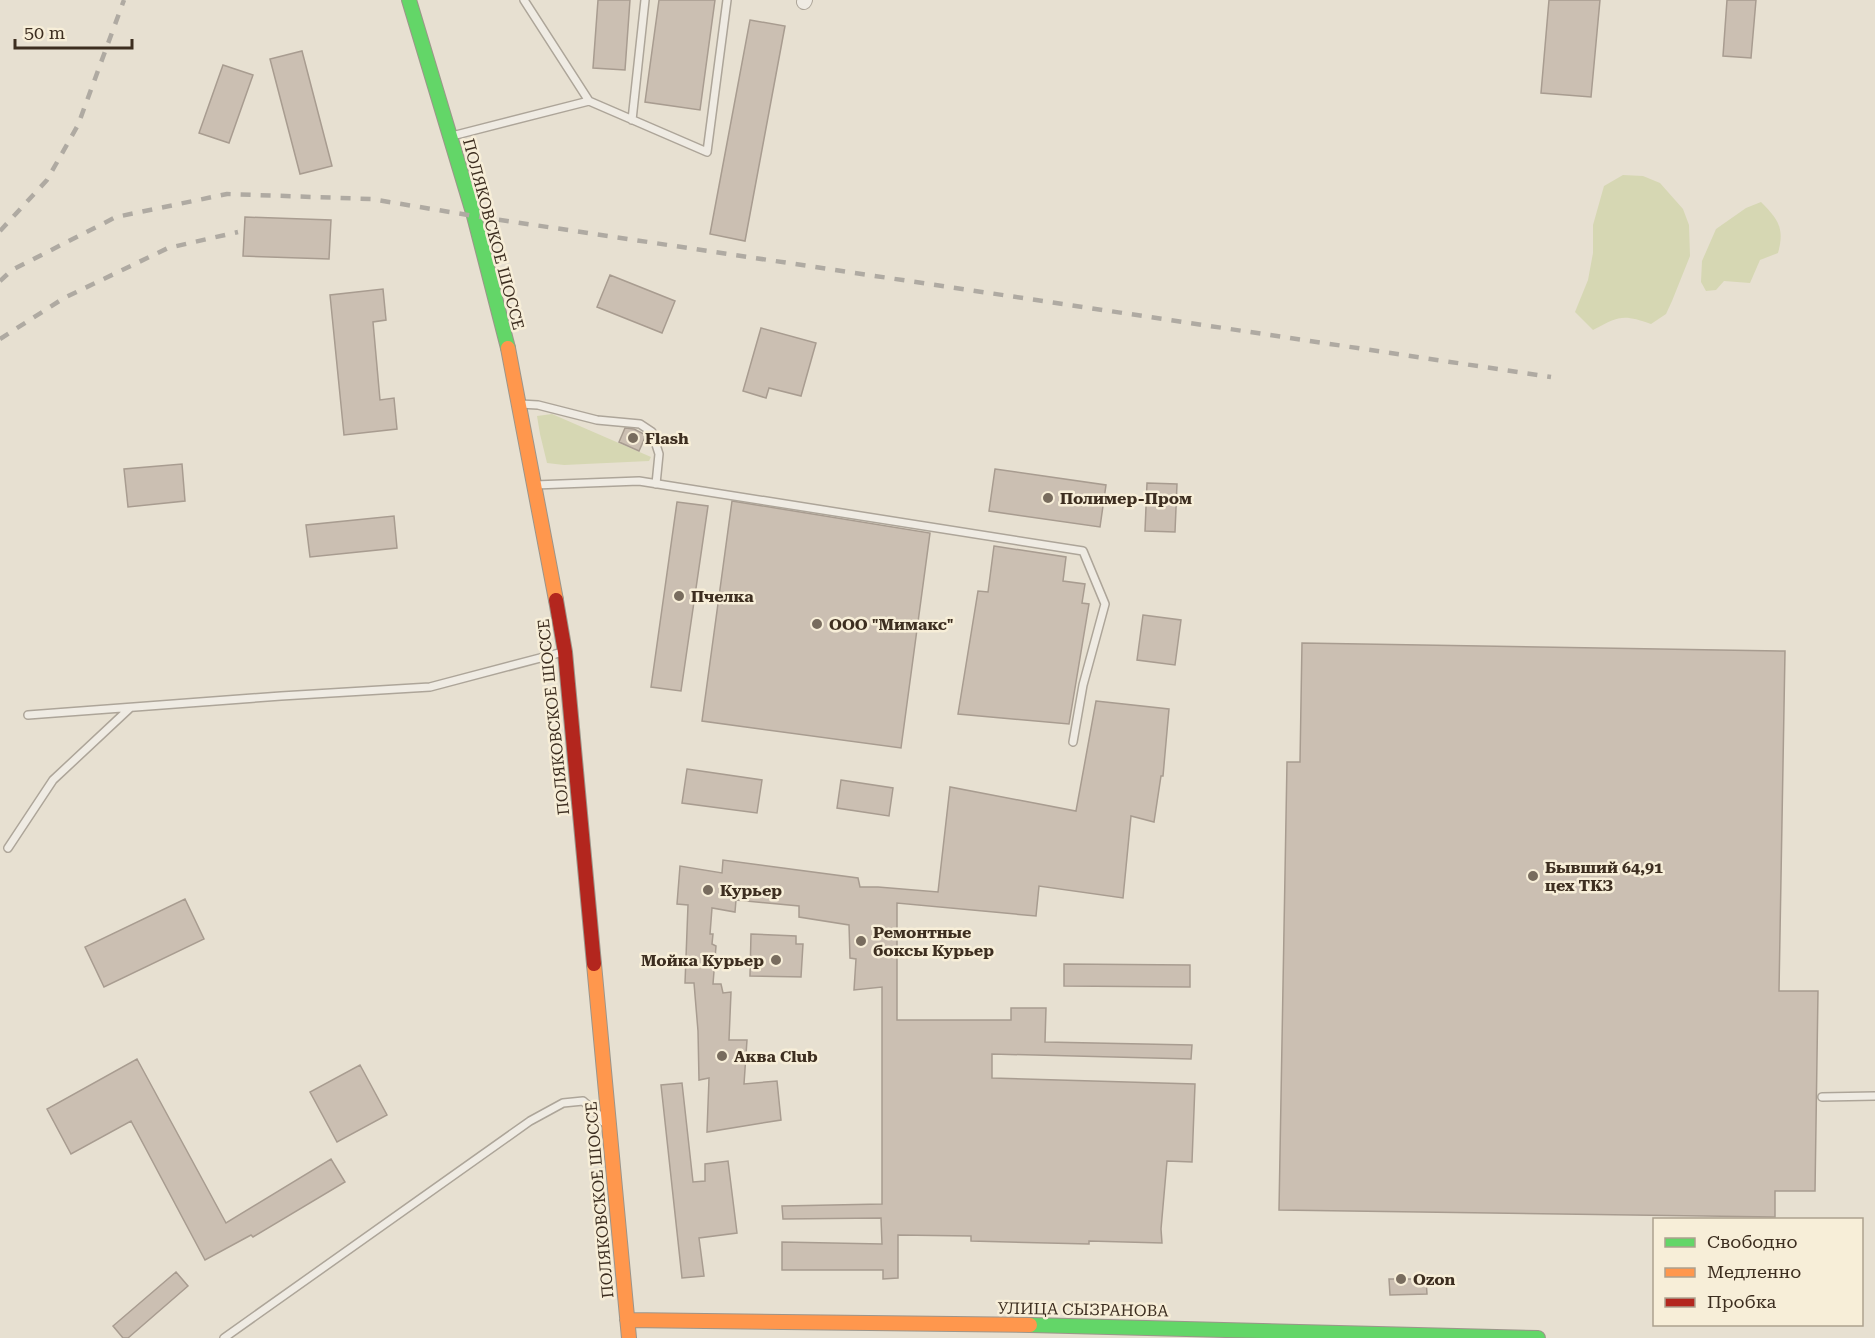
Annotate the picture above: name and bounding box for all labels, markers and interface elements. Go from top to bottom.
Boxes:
scale bar [15,12,132,50]
text: 50 m [24,22,65,43]
street label: ПОЛЯКОВСКОЕ ШОССЕ [459,136,528,332]
place label: Flash [645,429,689,448]
marker: Flash [626,431,640,445]
place label: Полимер-Пром [1060,489,1192,508]
marker: Полимер-Пром [1041,491,1055,505]
place label: Пчелка [691,587,754,606]
marker: Пчелка [672,589,686,603]
place label: ООО "Мимакс" [829,615,954,634]
marker: ООО "Мимакс" [810,617,824,631]
street label: ПОЛЯКОВСКОЕ ШОССЕ [534,618,573,816]
place label: Бывший 64,91 цех ТКЗ [1545,858,1663,895]
marker: Бывший 64,91 цех ТКЗ [1526,869,1540,883]
place label: Курьер [720,881,782,900]
marker: Курьер [701,883,715,897]
place label: Ремонтные боксы Курьер [873,923,994,960]
marker: Ремонтные боксы Курьер [854,934,868,948]
place label: Мойка Курьер [641,951,764,970]
marker: Мойка Курьер [769,953,783,967]
place label: Аква Club [734,1047,818,1066]
marker: Аква Club [715,1049,729,1063]
street label: ПОЛЯКОВСКОЕ ШОССЕ [581,1101,618,1299]
legend [1653,1218,1863,1326]
text: Свободно [1707,1231,1797,1252]
text: Медленно [1707,1261,1801,1282]
place label: Ozon [1413,1270,1456,1289]
marker: Ozon [1394,1272,1408,1286]
text: Пробка [1707,1291,1776,1312]
street label: УЛИЦА СЫЗРАНОВА [997,1299,1169,1321]

